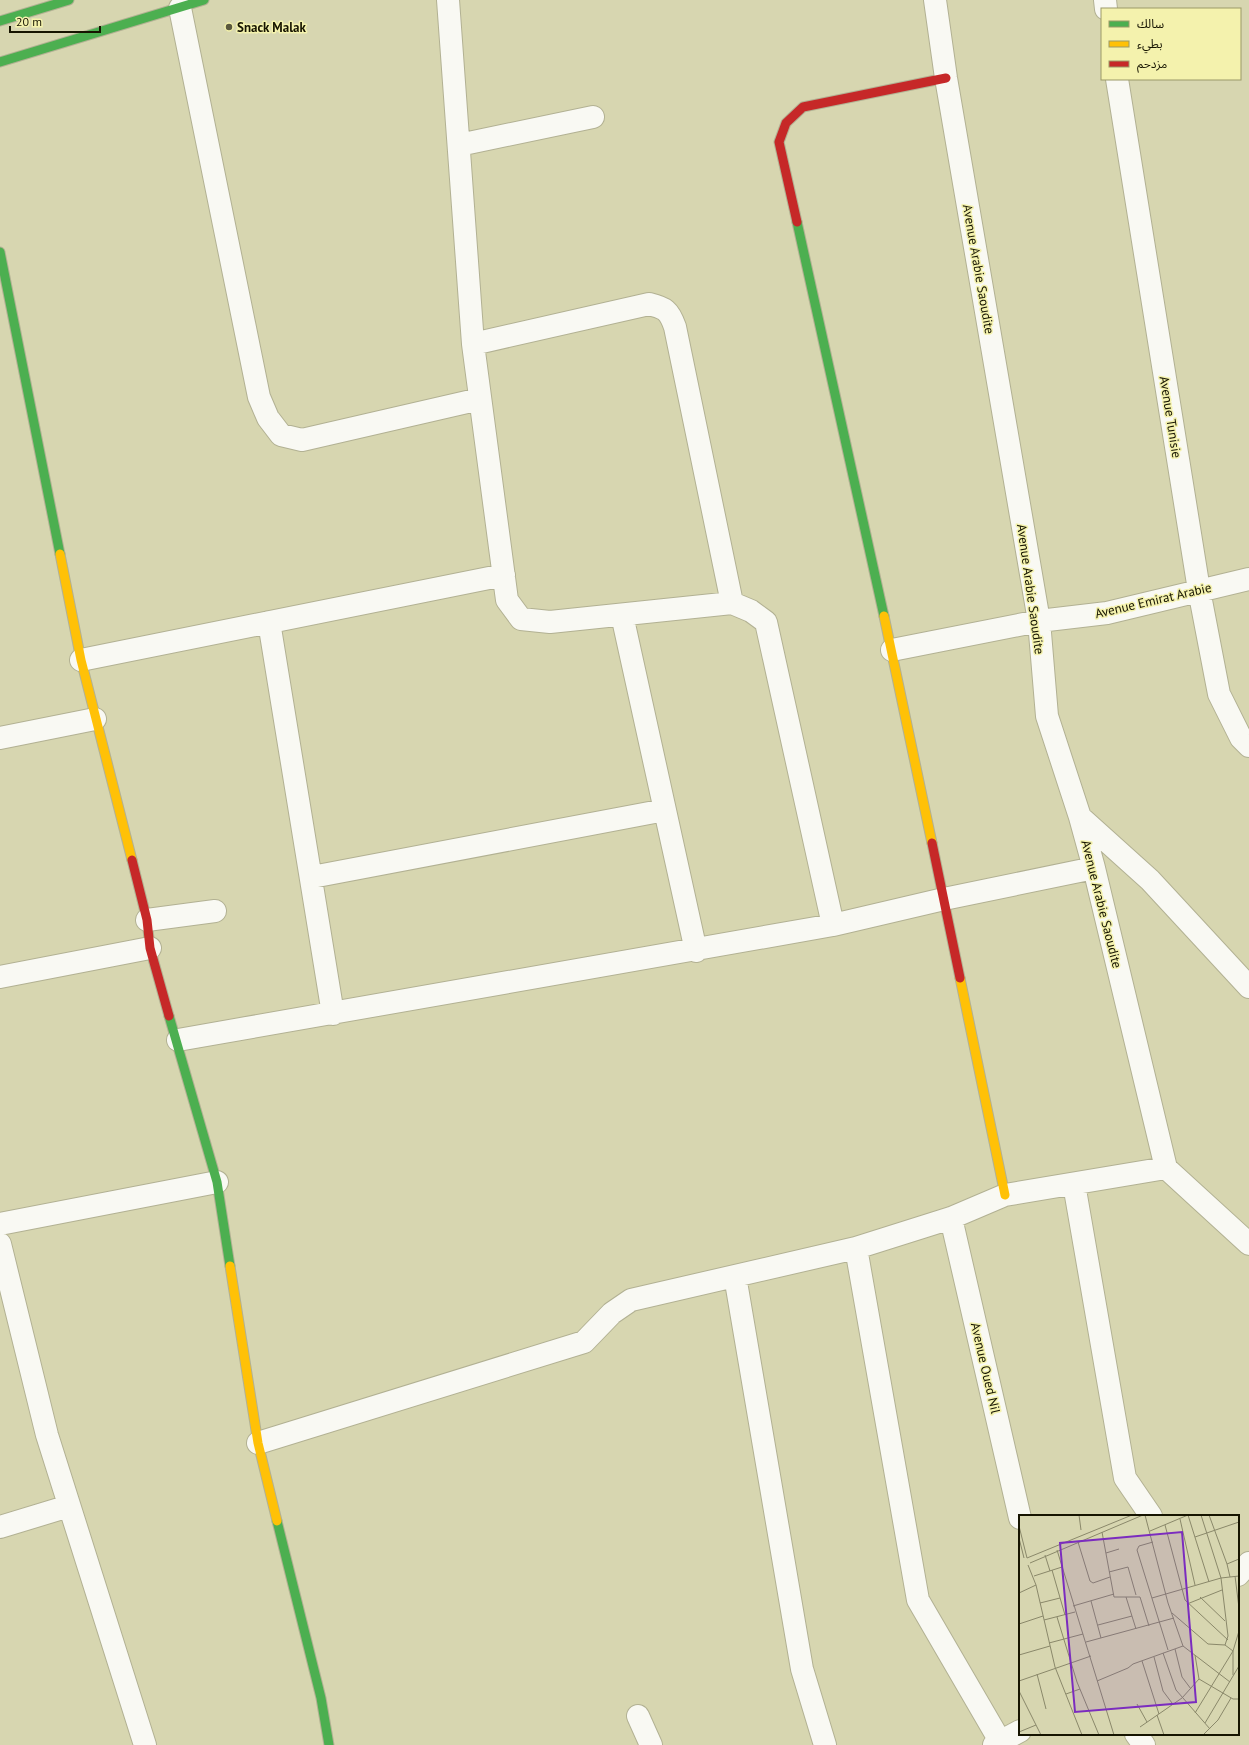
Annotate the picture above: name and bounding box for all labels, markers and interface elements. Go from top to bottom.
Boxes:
scale bar [10,8,100,34]
legend [1101,8,1241,80]
text: 20 m [16,14,42,29]
text: سالك [1137,16,1164,31]
place label: Snack Malak [237,19,306,36]
marker: Snack Malak [224,22,234,32]
text: بطيء [1137,36,1163,54]
text: مزدحم [1137,56,1167,73]
street label: Avenue Arabie Saoudite [959,203,998,335]
street label: Avenue Tunisie [1156,375,1185,459]
street label: Avenue Arabie Saoudite [1013,523,1048,655]
street label: Avenue Emirat Arabie [1093,579,1213,622]
street label: Avenue Arabie Saoudite [1077,838,1126,970]
street label: Avenue Oued Nil [967,1321,1004,1416]
inset map [1019,1515,1239,1735]

